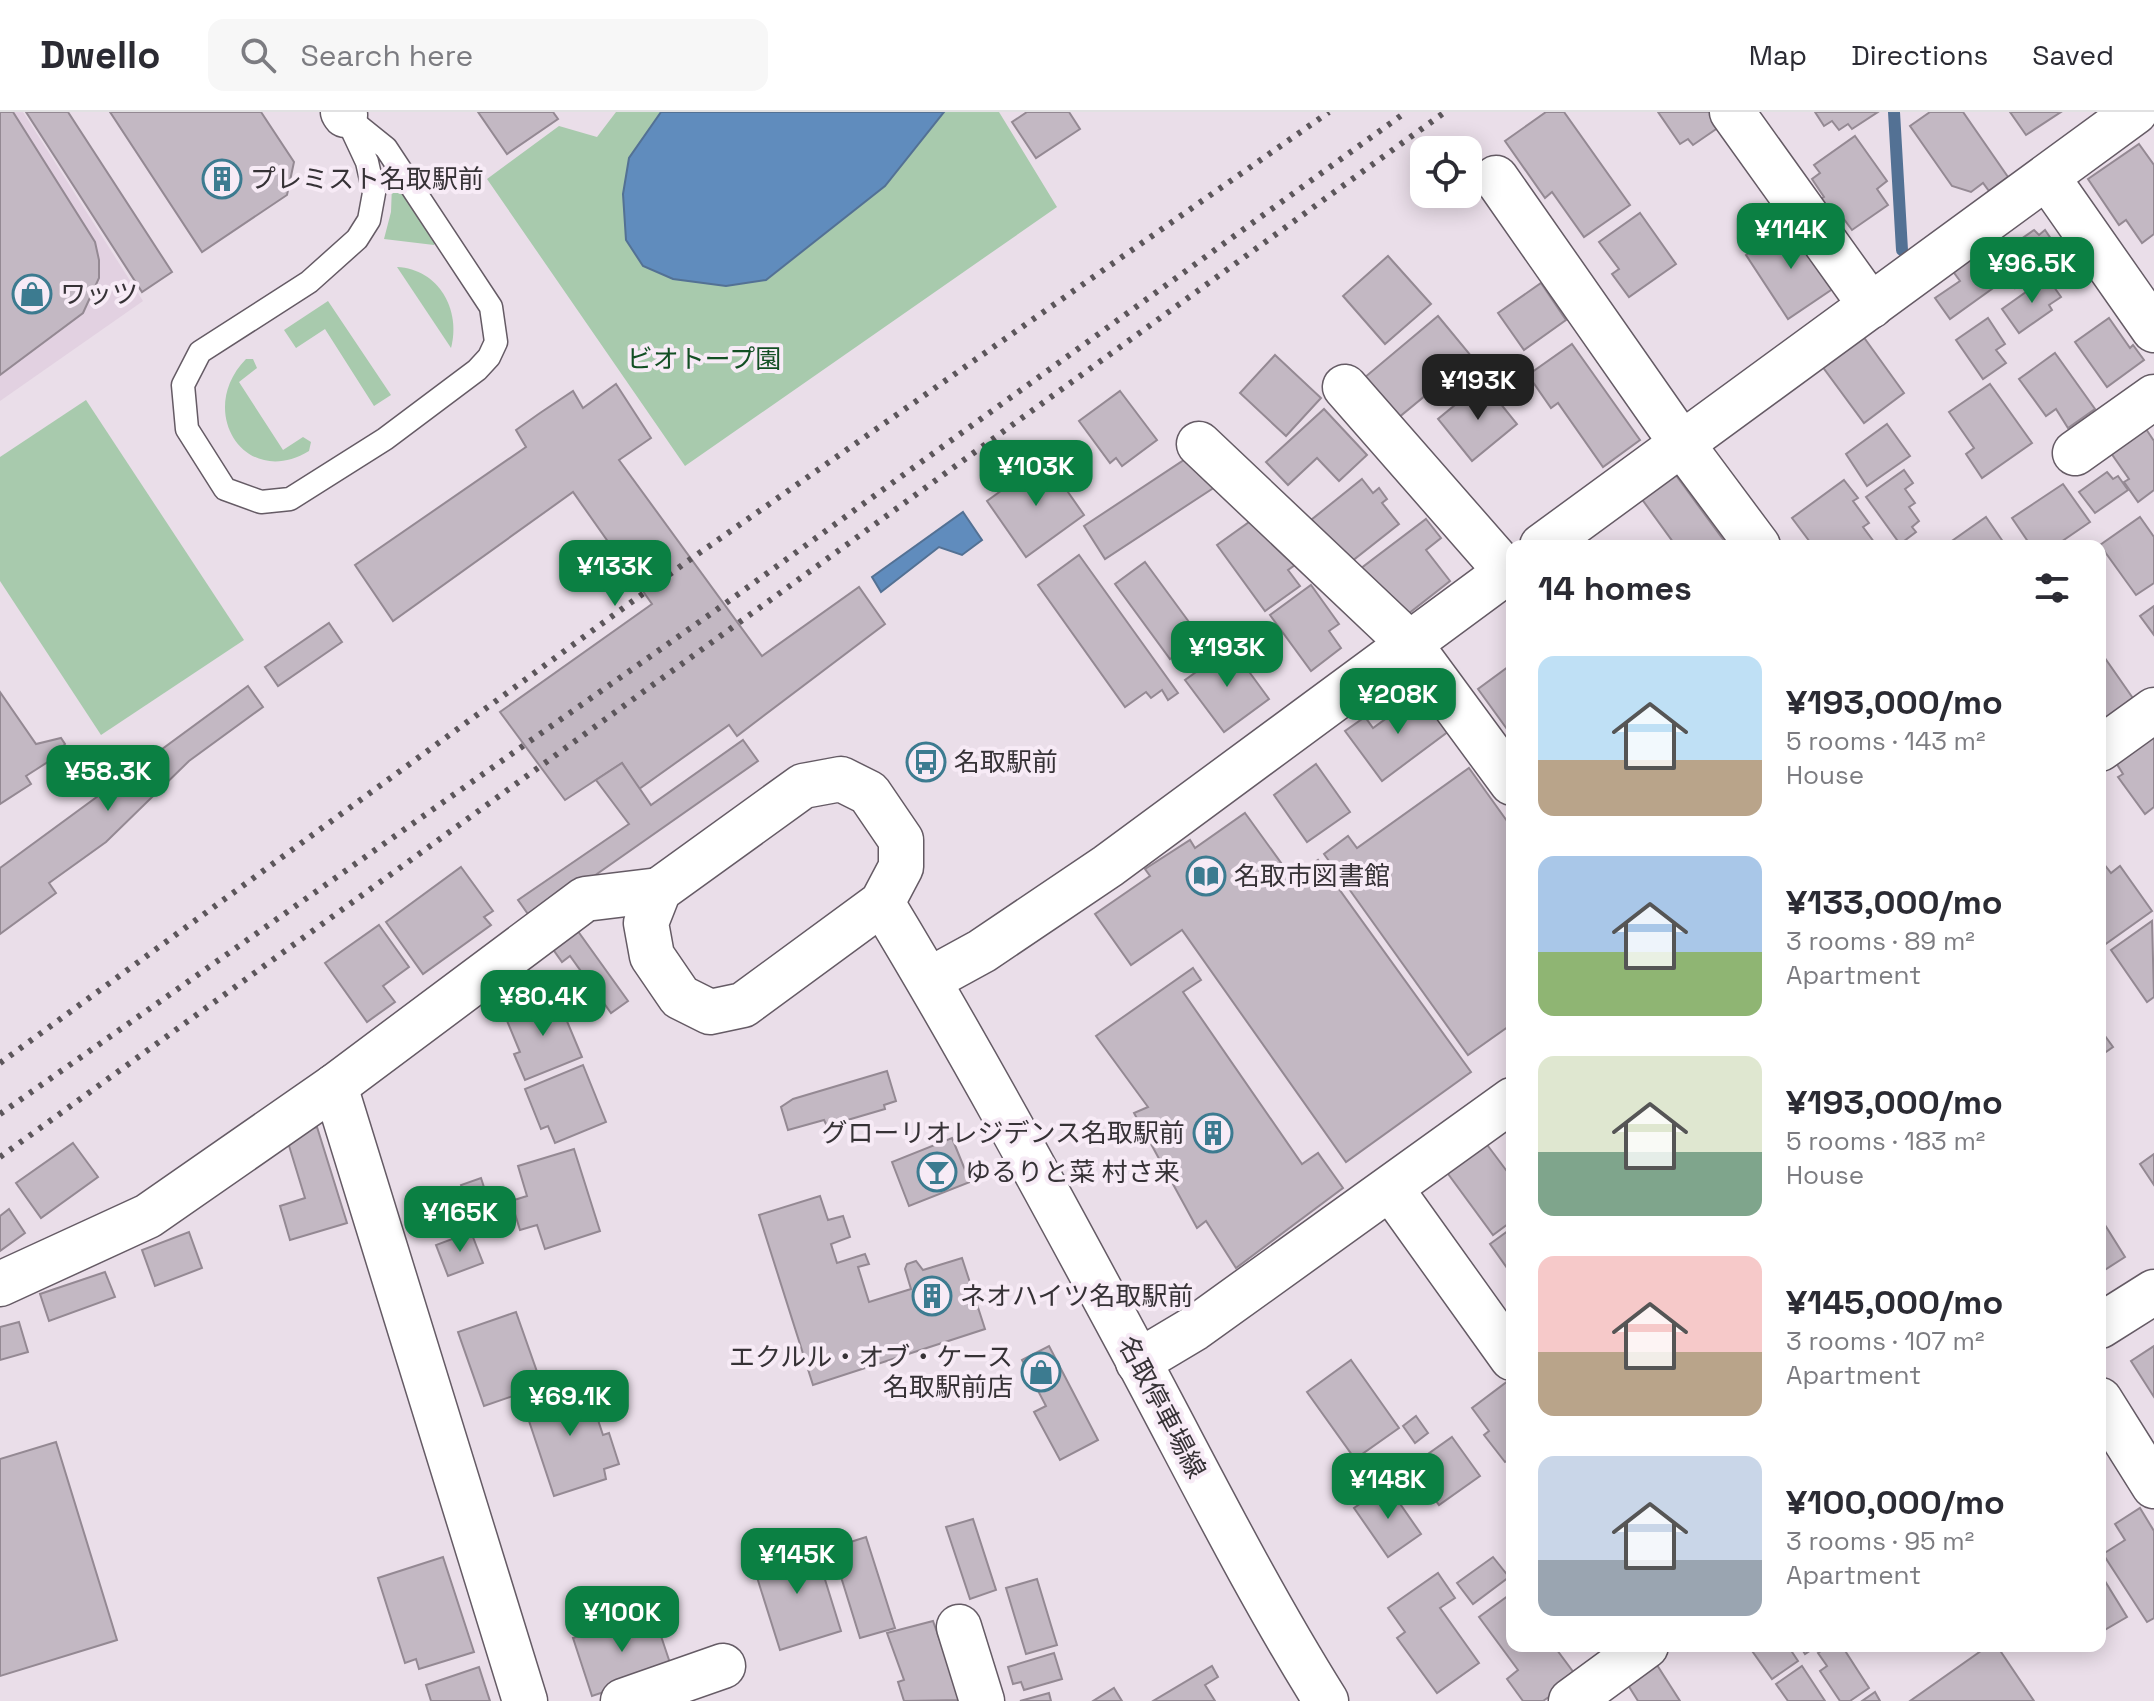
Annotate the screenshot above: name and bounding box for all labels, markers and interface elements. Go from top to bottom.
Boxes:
search box [208,19,768,91]
text: Dwello [40,31,160,79]
icon: search [236,33,280,77]
text: Search here [300,36,473,75]
text: Map [1749,37,1807,73]
text: Directions [1851,37,1988,73]
text: Saved [2032,37,2114,73]
map controls [1410,136,1482,208]
button: locate [1410,136,1482,208]
building icon: プレミスト名取駅前 [201,158,243,200]
place label: プレミスト名取駅前 [250,162,484,196]
pin: ¥114K [1735,203,1847,271]
text: ¥114K [1755,212,1827,246]
pin: ¥96.5K [1967,237,2097,305]
text: ¥96.5K [1988,246,2076,280]
shop icon: ワッツ [11,273,53,315]
place label: ワッツ [60,277,138,311]
park label: ビオトープ園 [627,342,781,376]
pin: ¥193K [1422,354,1534,422]
text: ¥193K [1440,363,1516,397]
pin: ¥103K [980,440,1092,508]
text: ¥103K [998,449,1074,483]
pin: ¥133K [559,540,671,608]
text: ¥133K [577,549,653,583]
icon: filters [2030,566,2074,610]
text: 14 homes [1538,567,1692,610]
pin: ¥193K [1171,621,1283,689]
text: ¥193K [1189,630,1265,664]
pin: ¥208K [1342,668,1454,736]
text: ¥208K [1358,677,1438,711]
text: ¥193,000/mo [1786,681,2003,724]
icon: home [1602,688,1698,784]
text: 5 rooms · 143 m² [1786,724,1985,758]
bus stop icon: 名取駅前 [905,741,947,783]
pin: ¥58.3K [43,745,173,813]
place label: 名取駅前 [954,745,1058,779]
text: ¥58.3K [64,754,152,788]
text: House [1786,758,1864,792]
library icon: 名取市図書館 [1185,855,1227,897]
place label: 名取市図書館 [1234,859,1390,893]
text: ¥133,000/mo [1786,881,2003,924]
icon: home [1602,888,1698,984]
text: 3 rooms · 89 m² [1786,924,1975,958]
text: Apartment [1786,958,1921,992]
pin: ¥80.4K [478,970,608,1038]
text: ¥80.4K [499,979,587,1013]
text: ¥193,000/mo [1786,1081,2003,1124]
icon: home [1602,1088,1698,1184]
building icon: グローリオレジデンス名取駅前 [1192,1112,1234,1154]
place label: グローリオレジデンス名取駅前 [822,1116,1185,1150]
text: 5 rooms · 183 m² [1786,1124,1985,1158]
bar icon: ゆるりと菜 村さ来 [916,1151,958,1193]
place label: ゆるりと菜 村さ来 [965,1155,1180,1189]
text: House [1786,1158,1864,1192]
pin: ¥165K [404,1186,516,1254]
text: ¥165K [422,1195,498,1229]
building icon: ネオハイツ名取駅前 [911,1275,953,1317]
place label: ネオハイツ名取駅前 [960,1279,1193,1313]
text: ¥145,000/mo [1786,1281,2003,1324]
icon: home [1602,1288,1698,1384]
text: 3 rooms · 107 m² [1786,1324,1984,1358]
street label: 名取停車場線 [1110,1330,1214,1484]
place label: エクルル・オブ・ケース 名取駅前店 [729,1340,1013,1404]
shop icon: エクルル・オブ・ケース 名取駅前店 [1020,1351,1062,1393]
text: Apartment [1786,1358,1921,1392]
pin: ¥69.1K [505,1370,635,1438]
text: ¥69.1K [529,1379,611,1413]
pin: ¥148K [1332,1453,1444,1521]
text: ¥148K [1350,1462,1426,1496]
text: ¥100,000/mo [1786,1481,2005,1524]
icon: home [1602,1488,1698,1584]
text: 3 rooms · 95 m² [1786,1524,1974,1558]
pin: ¥145K [741,1528,853,1596]
text: ¥145K [759,1537,835,1571]
text: Apartment [1786,1558,1921,1592]
pin: ¥100K [566,1586,678,1654]
text: ¥100K [583,1595,661,1629]

